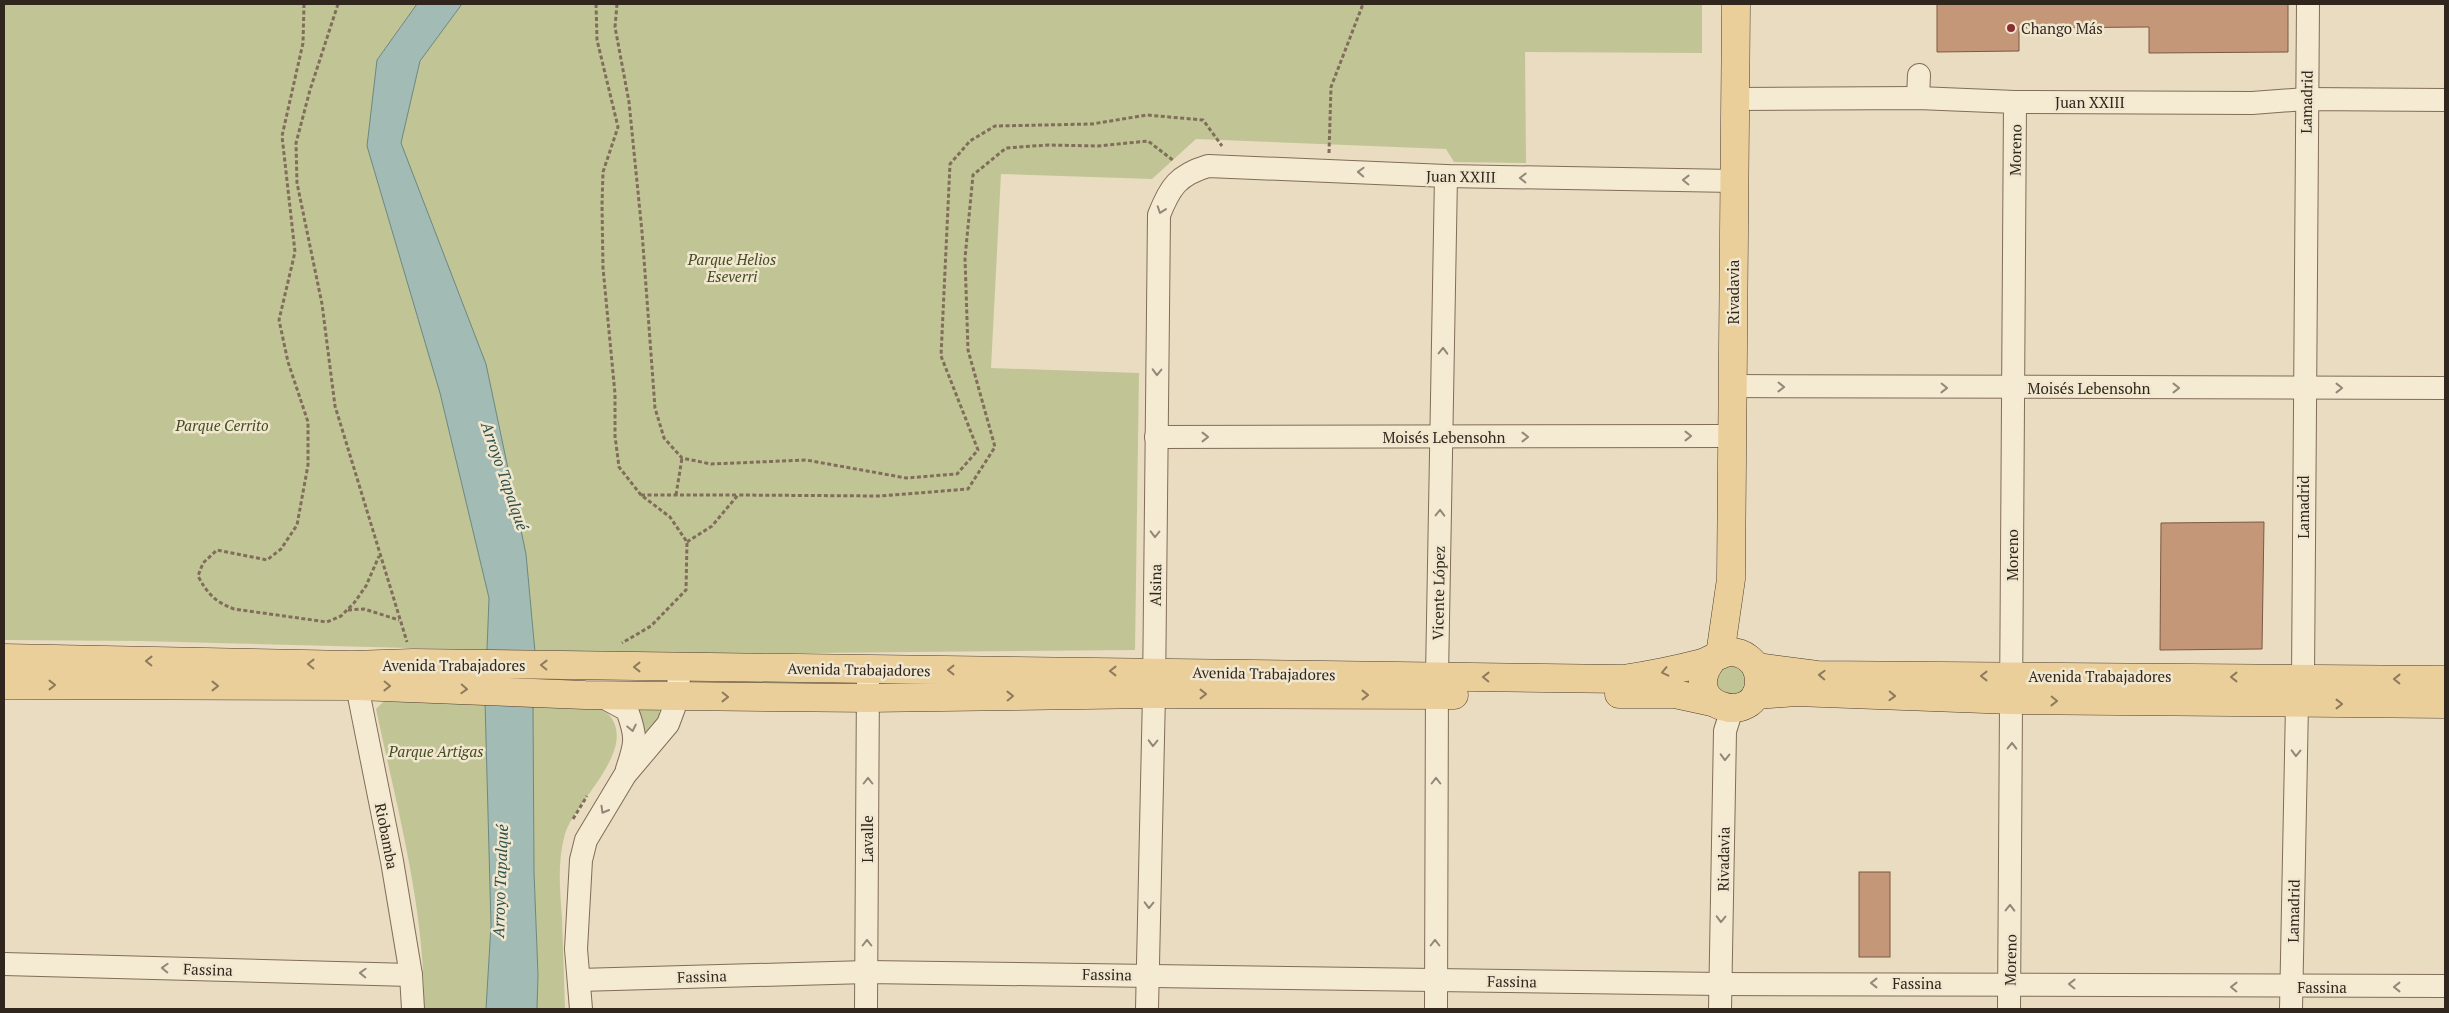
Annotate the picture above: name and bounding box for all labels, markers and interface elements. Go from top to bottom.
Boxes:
place label: Chango Más [2021,18,2103,38]
marker: Chango Más [2005,22,2017,34]
street label: Lamadrid [2295,70,2317,134]
street label: Juan XXIII [2055,92,2125,112]
street label: Moreno [2005,124,2025,176]
street label: Juan XXIII [1426,165,1496,187]
one-way arrow [1356,167,1364,178]
one-way arrow [1519,172,1527,183]
one-way arrow [1681,175,1689,186]
one-way arrow [1157,205,1167,214]
park label: Parque Helios Eseverri [687,249,776,286]
street label: Rivadavia [1723,259,1743,324]
one-way arrow [1437,346,1448,354]
one-way arrow [1152,368,1162,376]
street label: Moisés Lebensohn [2028,378,2151,398]
one-way arrow [1778,382,1786,392]
one-way arrow [1940,383,1948,393]
one-way arrow [2173,383,2181,393]
one-way arrow [2336,383,2343,393]
park label: Parque Cerrito [174,415,269,435]
water label: Arroyo Tapalqué [476,418,534,534]
street label: Moisés Lebensohn [1383,427,1506,447]
one-way arrow [1684,431,1692,441]
one-way arrow [1202,432,1209,442]
one-way arrow [1522,432,1529,442]
street label: Lamadrid [2293,475,2313,539]
one-way arrow [1435,509,1445,516]
street label: Moreno [2002,529,2022,581]
one-way arrow [1150,530,1161,538]
street label: Vicente López [1427,546,1449,640]
street label: Alsina [1145,563,1165,606]
street label: Avenida Trabajadores [382,655,526,675]
one-way arrow [145,656,152,666]
street label: Avenida Trabajadores [787,658,931,680]
one-way arrow [307,659,315,669]
one-way arrow [540,660,548,671]
one-way arrow [632,662,640,672]
street label: Avenida Trabajadores [1192,662,1336,684]
one-way arrow [946,665,954,675]
one-way arrow [1109,666,1116,676]
street label: Avenida Trabajadores [2028,666,2172,686]
one-way arrow [1661,667,1670,677]
one-way arrow [1817,669,1825,680]
one-way arrow [1481,671,1489,682]
one-way arrow [1980,671,1988,681]
one-way arrow [2230,672,2238,682]
one-way arrow [2392,674,2400,684]
one-way arrow [49,680,57,690]
one-way arrow [212,681,219,691]
one-way arrow [383,681,391,691]
one-way arrow [461,684,469,695]
one-way arrow [1200,689,1207,699]
one-way arrow [1362,689,1370,700]
one-way arrow [1888,690,1896,701]
one-way arrow [1006,691,1014,701]
one-way arrow [721,692,729,702]
one-way arrow [2050,696,2058,706]
one-way arrow [2336,699,2343,709]
one-way arrow [626,724,637,733]
one-way arrow [1148,739,1158,747]
park label: Parque Artigas [388,741,483,761]
one-way arrow [2007,741,2017,749]
one-way arrow [2291,749,2301,757]
one-way arrow [1720,754,1730,761]
one-way arrow [863,776,873,784]
one-way arrow [1431,776,1441,784]
street label: Riobamba [371,801,403,871]
one-way arrow [601,804,611,813]
street label: Lavalle [857,815,877,863]
water label: Arroyo Tapalqué [487,823,513,939]
street label: Rivadavia [1712,826,1734,892]
street label: Lamadrid [2282,879,2304,943]
one-way arrow [1143,901,1154,909]
one-way arrow [2005,904,2015,912]
one-way arrow [1716,916,1726,924]
street label: Moreno [2000,934,2020,986]
one-way arrow [862,939,872,946]
one-way arrow [1430,939,1440,946]
street label: Fassina [183,958,234,980]
one-way arrow [161,963,168,973]
street label: Fassina [1082,964,1132,984]
street label: Fassina [677,965,728,987]
one-way arrow [358,968,366,979]
street label: Fassina [1487,971,1537,991]
street label: Fassina [1892,973,1942,993]
street label: Fassina [2297,977,2347,997]
one-way arrow [1870,978,1878,988]
one-way arrow [2067,979,2075,989]
one-way arrow [2230,981,2238,992]
one-way arrow [2392,982,2400,992]

